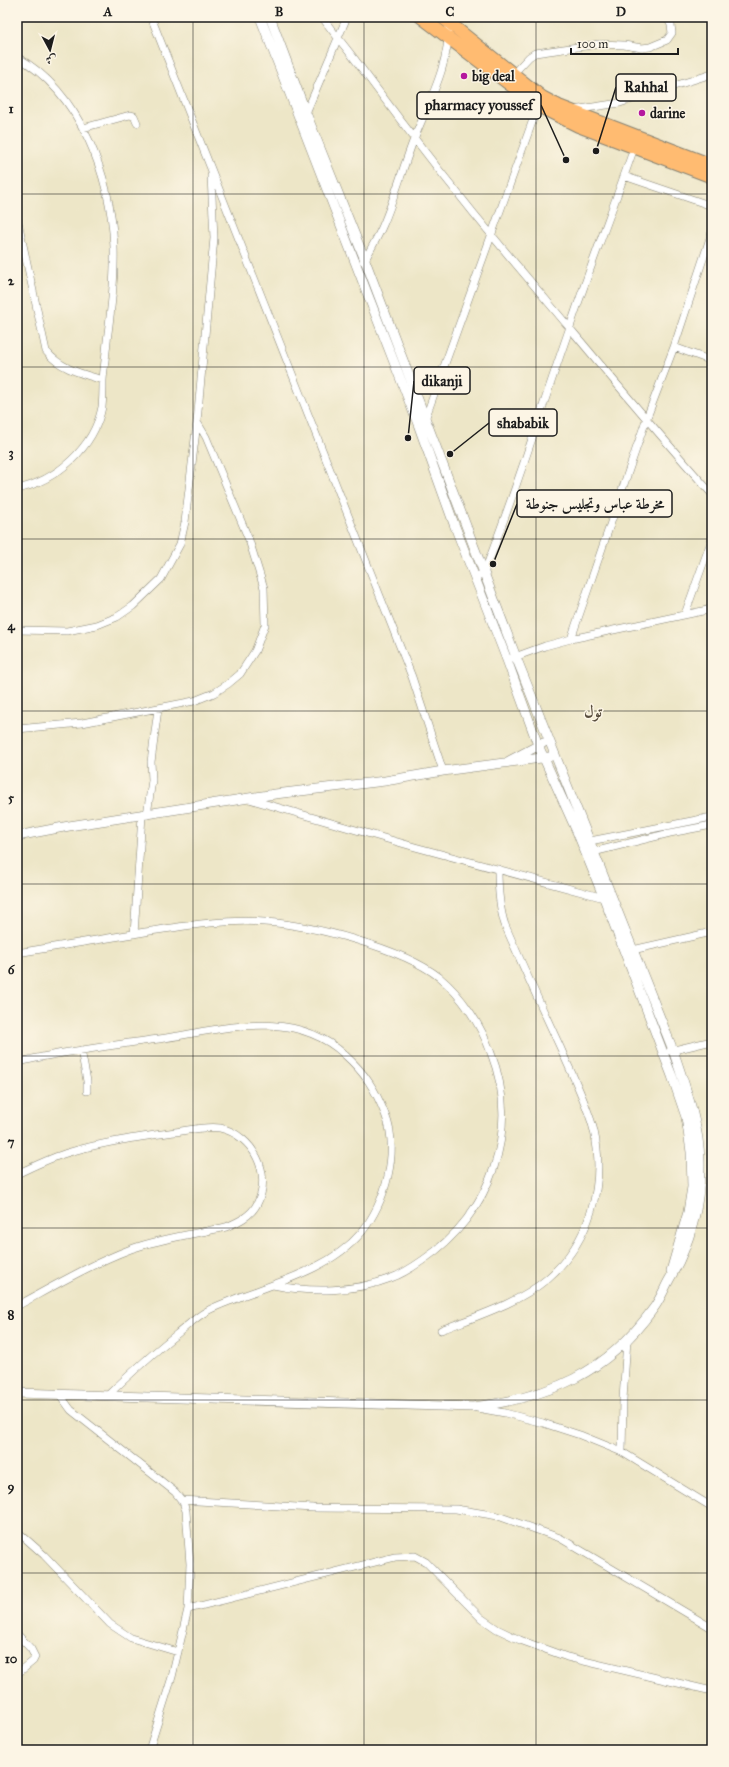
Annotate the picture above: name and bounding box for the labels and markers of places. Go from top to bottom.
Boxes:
place label: big deal [471,68,516,86]
marker: big deal [459,71,469,81]
callout: Rahhal [616,74,676,101]
callout: pharmacy youssef [417,92,541,119]
place label: darine [650,105,686,122]
marker: darine [637,108,647,118]
callout: dikanji [414,367,470,394]
callout: shababik [489,409,557,436]
callout: مخرطة عباس وتجليس جنوطة [517,490,672,517]

